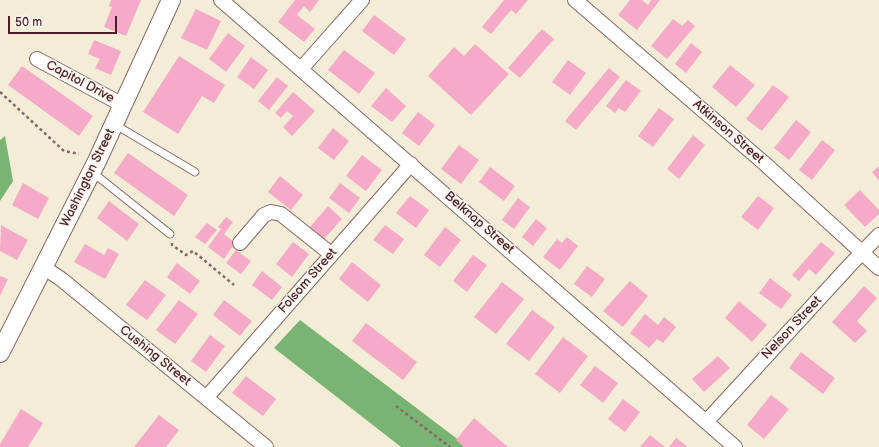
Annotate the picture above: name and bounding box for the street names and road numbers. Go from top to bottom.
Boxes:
street label: Capitol Drive [43,57,117,107]
street label: Atkinson Street [689,97,767,167]
street label: Washington Street [57,126,119,230]
street label: Belknap Street [441,188,517,258]
street label: Folsom Street [275,245,341,317]
street label: Nelson Street [759,293,825,363]
street label: Cushing Street [116,323,194,389]

